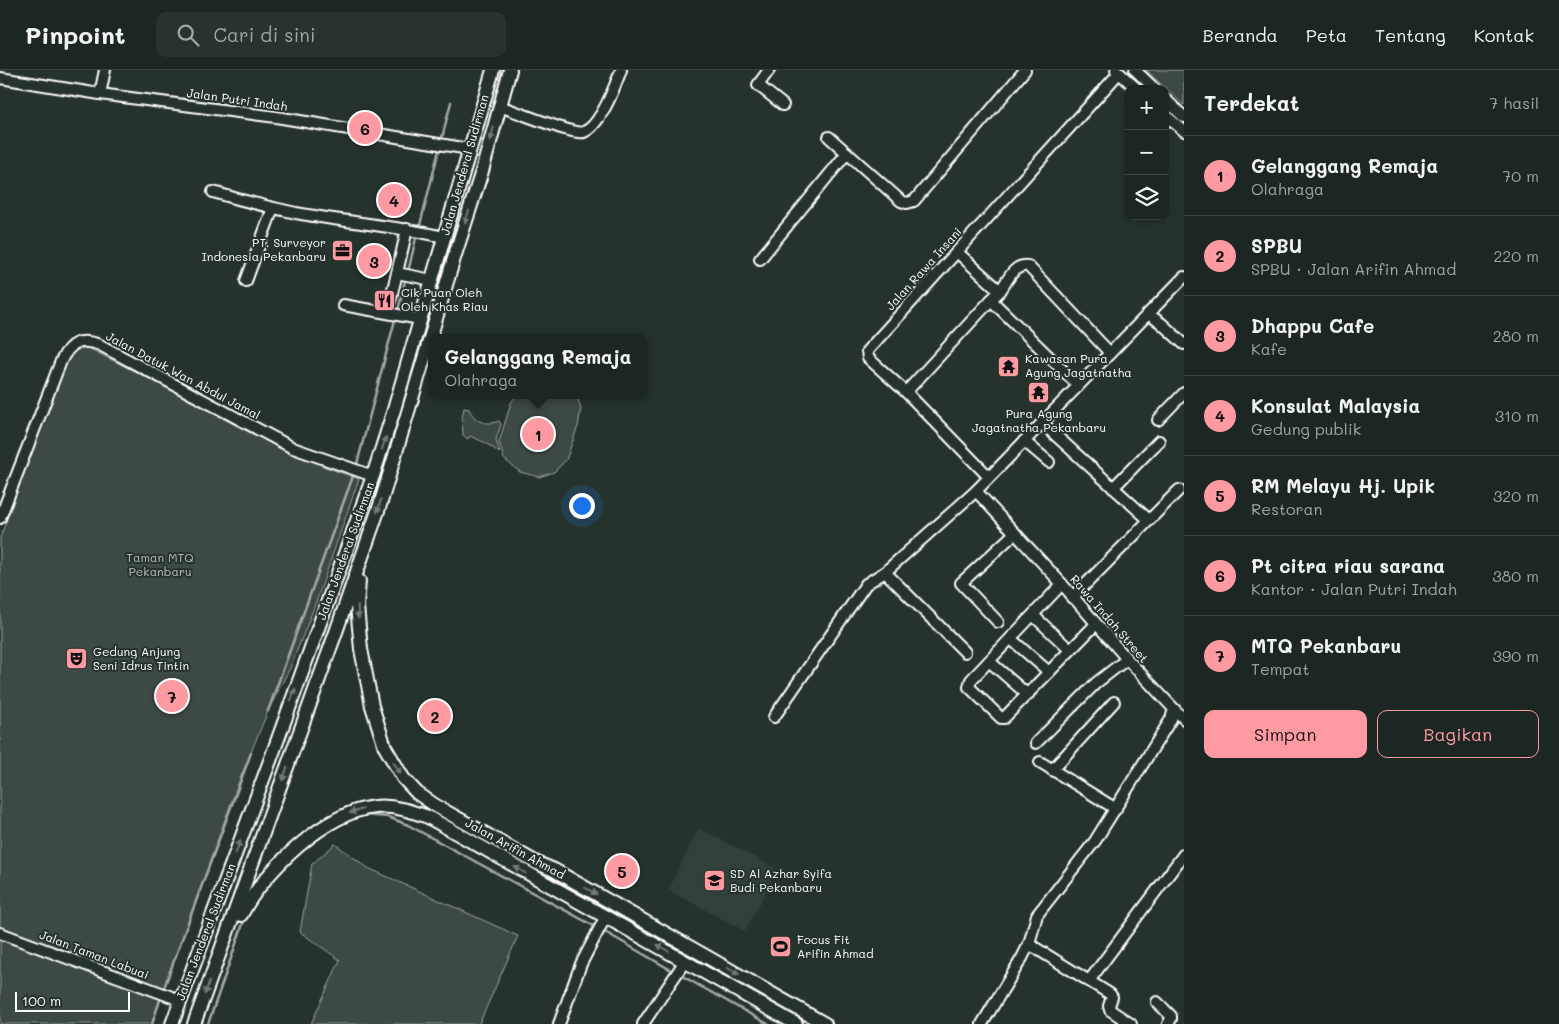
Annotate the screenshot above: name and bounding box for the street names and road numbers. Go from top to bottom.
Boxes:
street label: Jalan Putri Indah [186,84,289,114]
street label: Jalan Jenderal Sudirman [436,93,492,237]
street label: Jalan Rawa Insani [882,223,965,313]
street label: Jalan Datuk Wan Abdul Jamal [104,328,263,423]
street label: Jalan Jenderal Sudirman [313,480,377,622]
street label: Rawa Indah Street [1067,571,1152,666]
street label: Jalan Arifin Ahmad [463,814,569,882]
street label: Jalan Jenderal Sudirman [172,861,239,1002]
street label: Jalan Taman Labuai [37,926,151,982]

